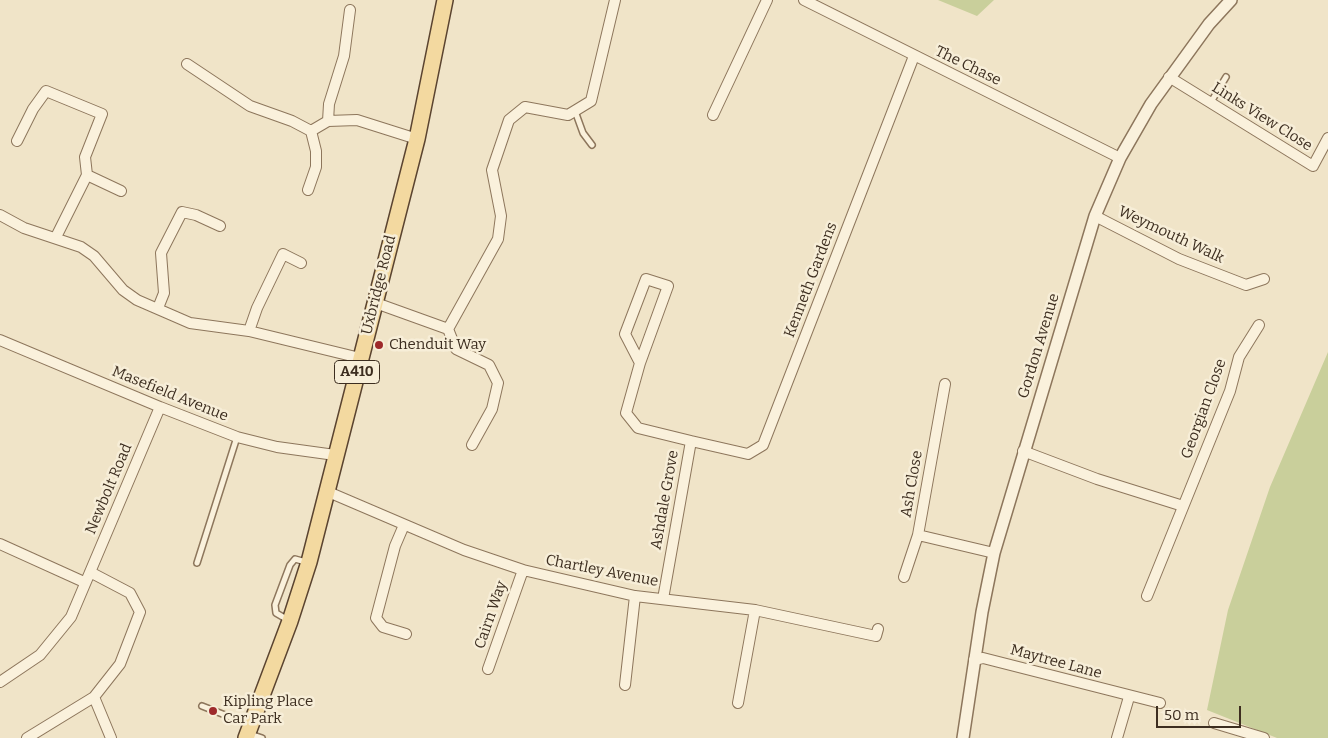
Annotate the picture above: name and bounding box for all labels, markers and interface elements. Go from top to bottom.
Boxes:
street label: The Chase [932,42,1004,90]
street label: Links View Close [1209,79,1315,155]
street label: Weymouth Walk [1115,203,1227,267]
street label: Kenneth Gardens [781,220,841,340]
street label: Uxbridge Road [358,233,400,337]
street label: Gordon Avenue [1015,291,1063,401]
place label: Chenduit Way [389,336,486,354]
marker: Chenduit Way [373,339,385,351]
street label: Georgian Close [1178,357,1230,461]
road number: A410 [334,361,380,384]
street label: Masefield Avenue [109,362,231,426]
street label: Newbolt Road [82,441,136,537]
street label: Ashdale Grove [647,449,683,551]
street label: Ash Close [897,449,927,519]
street label: Chartley Avenue [544,551,660,591]
street label: Cairn Way [471,579,511,651]
street label: Maytree Lane [1008,641,1104,683]
place label: Kipling Place Car Park [223,693,313,728]
scale bar [1158,696,1243,728]
marker: Kipling Place Car Park [207,705,219,717]
text: 50 m [1164,706,1199,724]

